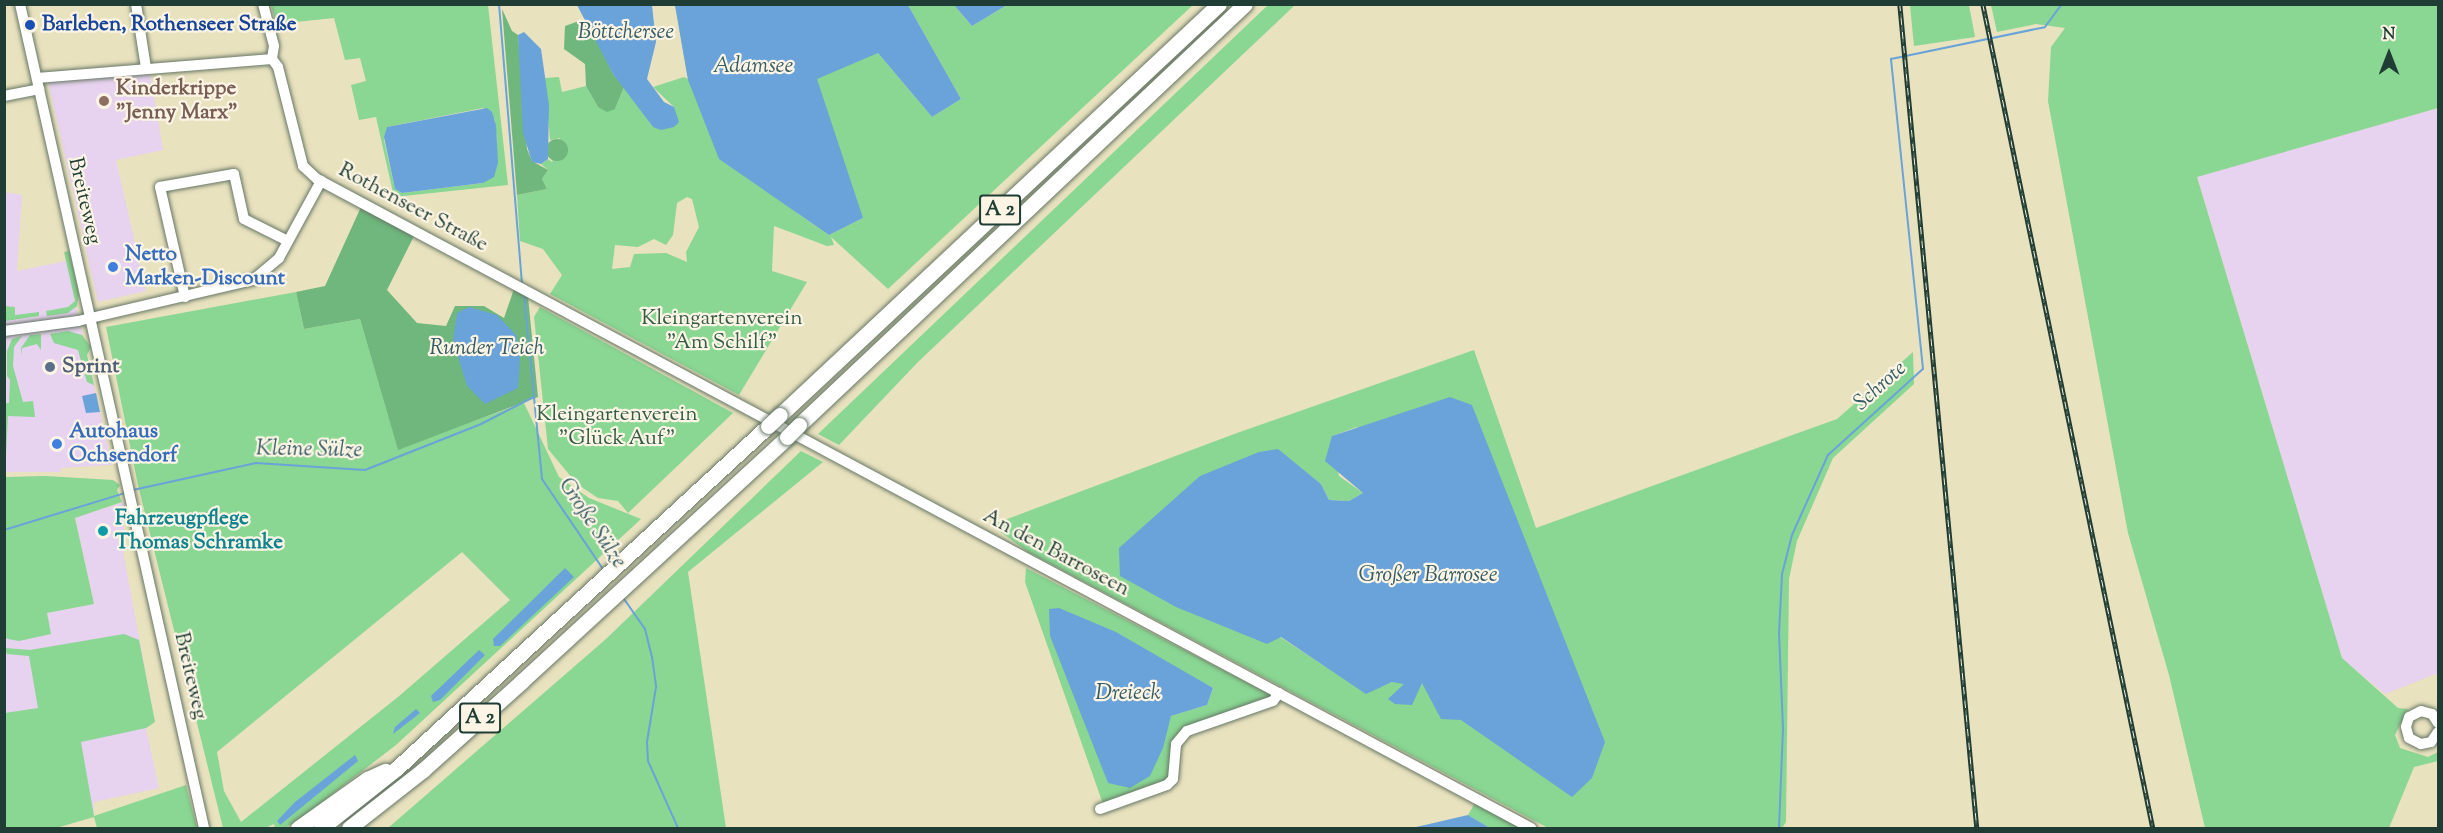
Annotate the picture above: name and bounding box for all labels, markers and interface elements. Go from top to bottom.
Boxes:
place label: Barleben, Rothenseer Straße [42,12,297,38]
marker: Barleben, Rothenseer Straße [23,18,37,32]
water label: Böttchersee [578,21,674,47]
north arrow [2359,24,2419,84]
text: N [2383,24,2395,47]
water label: Adamsee [713,55,793,81]
place label: Kinderkrippe "Jenny Marx" [116,76,238,126]
marker: Kinderkrippe "Jenny Marx" [97,94,111,108]
street label: Breiteweg [62,155,106,247]
street label: Rothenseer Straße [334,158,492,258]
road number: A 2 [979,193,1021,227]
place label: Netto Marken-Discount [125,242,285,292]
marker: Netto Marken-Discount [106,260,120,274]
park label: Kleingartenverein "Am Schilf" [641,306,803,356]
water label: Runder Teich [430,337,544,363]
place label: Sprint [62,354,119,380]
water label: Schrote [1849,357,1913,417]
marker: Sprint [43,360,57,374]
park label: Kleingartenverein "Glück Auf" [536,402,698,452]
place label: Autohaus Ochsendorf [69,419,177,469]
marker: Autohaus Ochsendorf [50,437,64,451]
water label: Kleine Sülze [256,437,362,465]
water label: Große Sülze [551,474,631,574]
street label: An den Barroseen [978,504,1134,602]
place label: Fahrzeugpflege Thomas Schramke [115,506,283,556]
marker: Fahrzeugpflege Thomas Schramke [96,524,110,538]
water label: Großer Barrosee [1359,564,1497,590]
street label: Breiteweg [168,630,212,722]
water label: Dreieck [1095,682,1161,708]
road number: A 2 [459,701,501,735]

